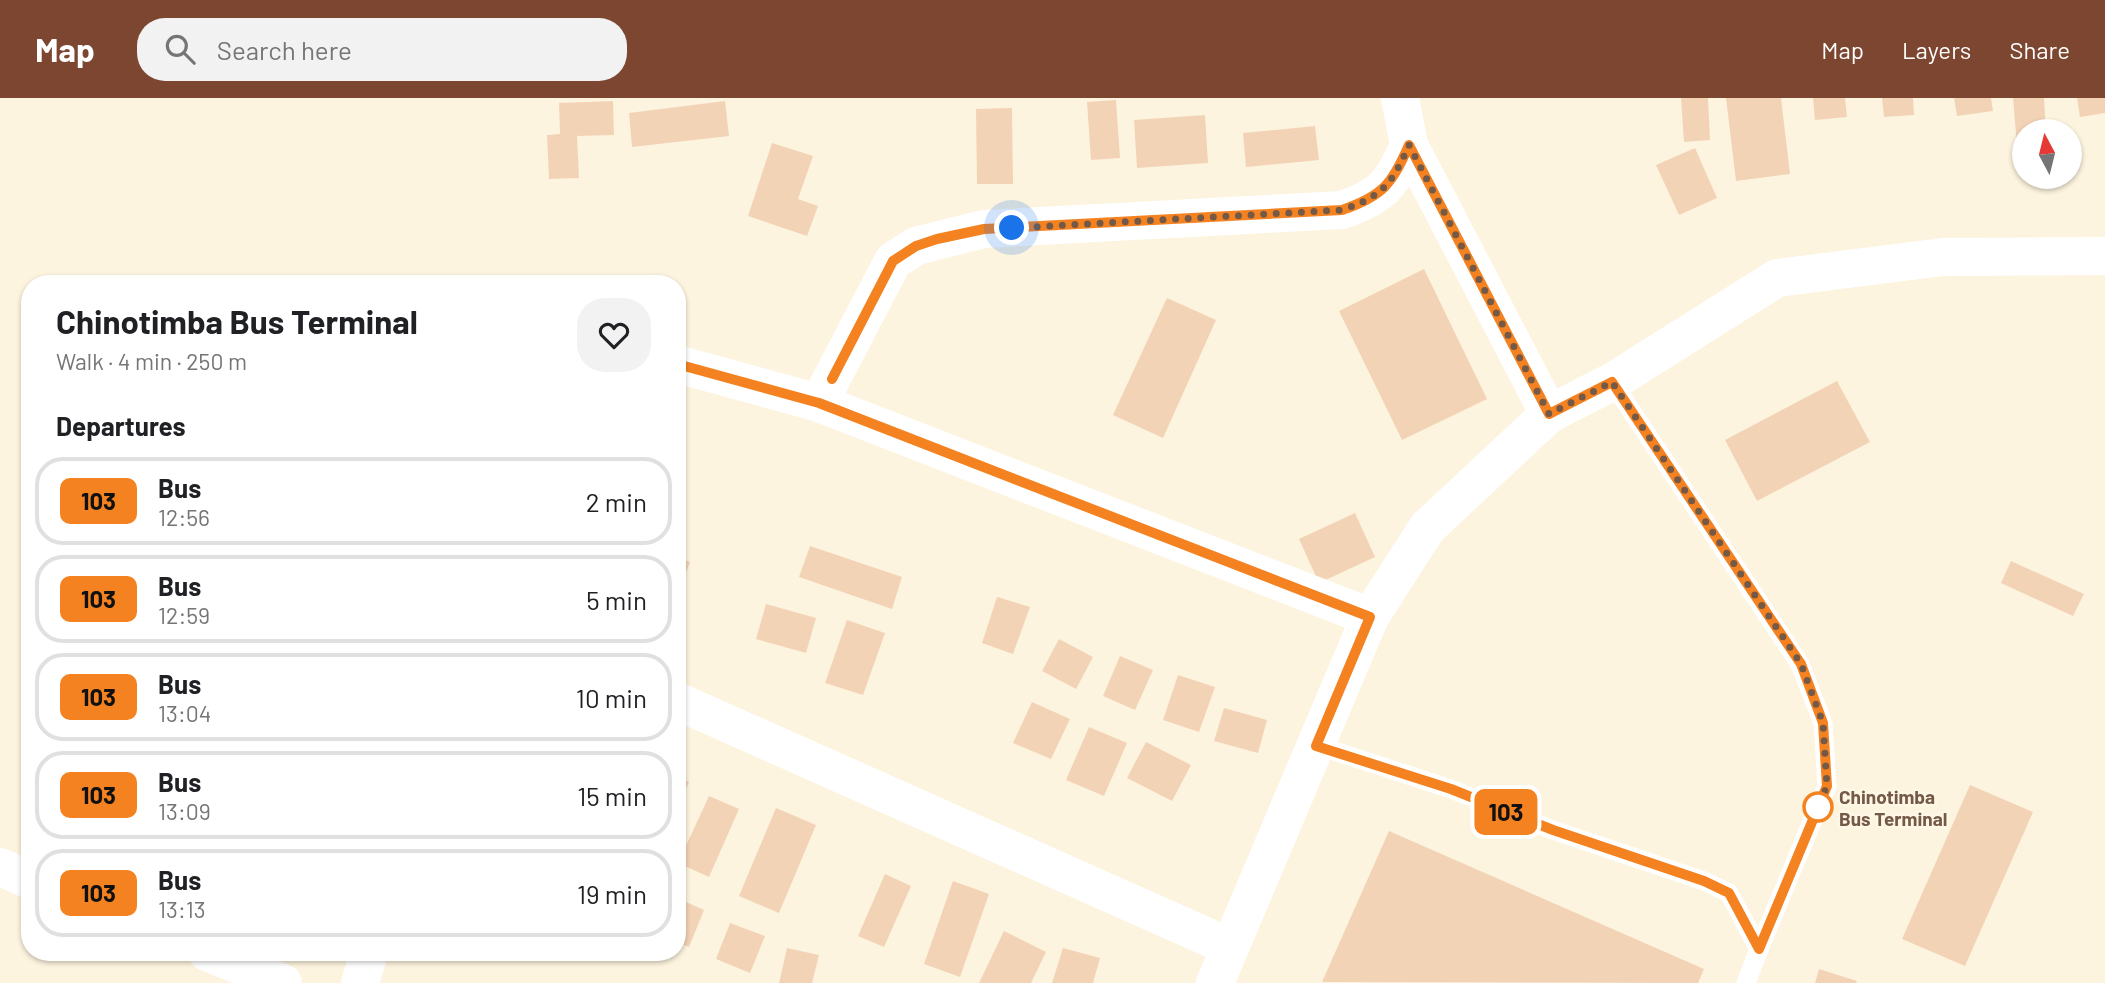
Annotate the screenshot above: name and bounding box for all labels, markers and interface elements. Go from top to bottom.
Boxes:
search box [137,18,627,81]
text: Map [35,29,95,69]
icon: search [161,30,199,68]
text: Search here [217,34,352,65]
text: Map [1821,35,1864,64]
text: Layers [1902,35,1971,64]
text: Share [2009,35,2070,64]
north arrow [2012,119,2082,189]
map controls [2012,119,2082,189]
your location [994,210,1029,245]
button: heart [577,298,651,372]
text: Chinotimba Bus Terminal [56,301,418,341]
text: Walk · 4 min · 250 m [56,347,247,375]
text: Departures [56,410,186,441]
text: Bus [158,472,201,503]
text: 103 [81,486,116,515]
text: 2 min [586,486,647,517]
text: 12:56 [158,503,210,531]
text: Bus [158,570,201,601]
text: 103 [81,584,116,613]
text: 5 min [586,584,647,615]
text: 12:59 [158,601,210,629]
text: Bus [158,668,201,699]
text: 103 [81,682,116,711]
text: 10 min [576,682,647,713]
text: 13:04 [158,699,211,727]
text: Bus [158,766,201,797]
text: 103 [81,780,116,809]
text: 15 min [577,780,647,811]
place label: Chinotimba Bus Terminal [1839,785,1947,830]
line badge: 103 [1466,789,1546,835]
marker: Chinotimba Bus Terminal [1803,792,1833,822]
text: 13:09 [158,797,211,825]
text: 103 [1488,797,1524,826]
text: Bus [158,864,201,895]
text: 103 [81,878,116,907]
text: 19 min [577,878,647,909]
text: 13:13 [158,895,206,923]

